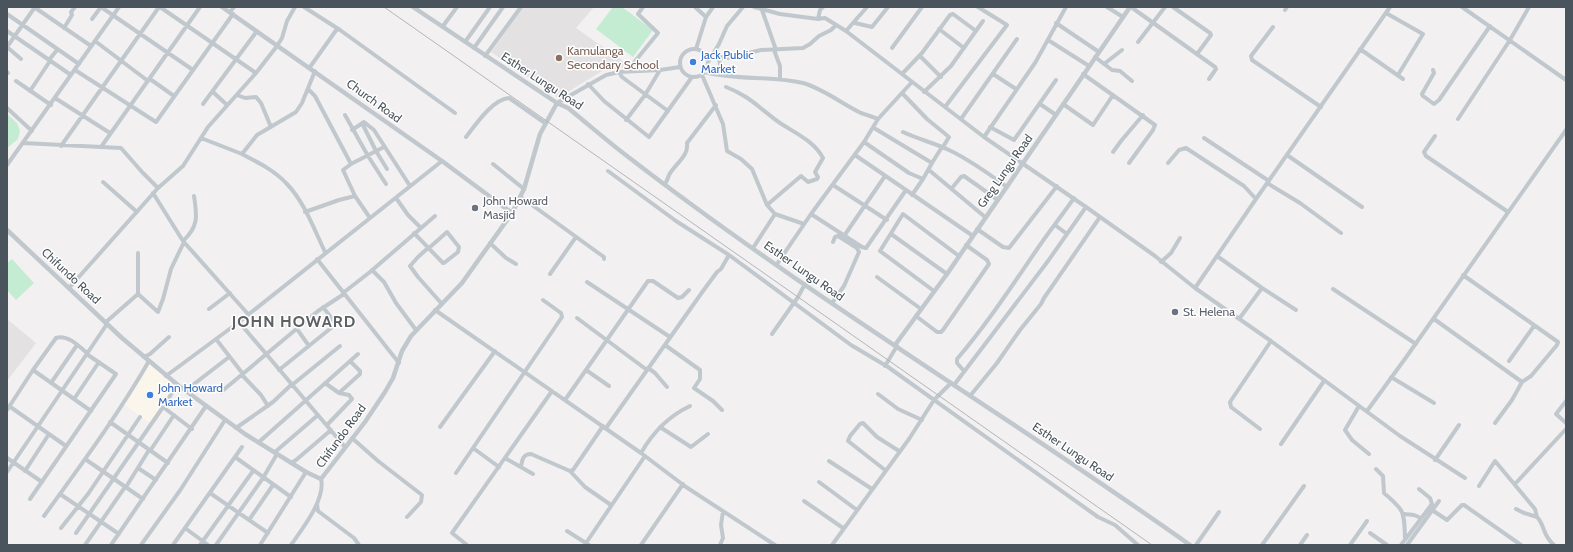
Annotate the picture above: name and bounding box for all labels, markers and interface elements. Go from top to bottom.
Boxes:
place label: Kamulanga Secondary School [567,43,659,72]
place label: Jack Public Market [700,47,754,76]
street label: Esther Lungu Road [498,49,586,113]
marker: Kamulanga Secondary School [554,53,564,63]
marker: Jack Public Market [688,57,698,67]
street label: Church Road [344,76,405,126]
street label: Greg Lungu Road [974,131,1036,210]
place label: John Howard Masjid [482,193,548,222]
marker: John Howard Masjid [470,203,480,213]
street label: Esther Lungu Road [761,237,847,304]
street label: Chifundo Road [39,244,104,307]
place label: St. Helena [1183,304,1235,319]
marker: St. Helena [1170,307,1180,317]
district label: JOHN HOWARD [231,312,356,331]
place label: John Howard Market [157,380,223,409]
marker: John Howard Market [145,390,155,400]
street label: Chifundo Road [312,401,369,471]
street label: Esther Lungu Road [1030,419,1117,484]

